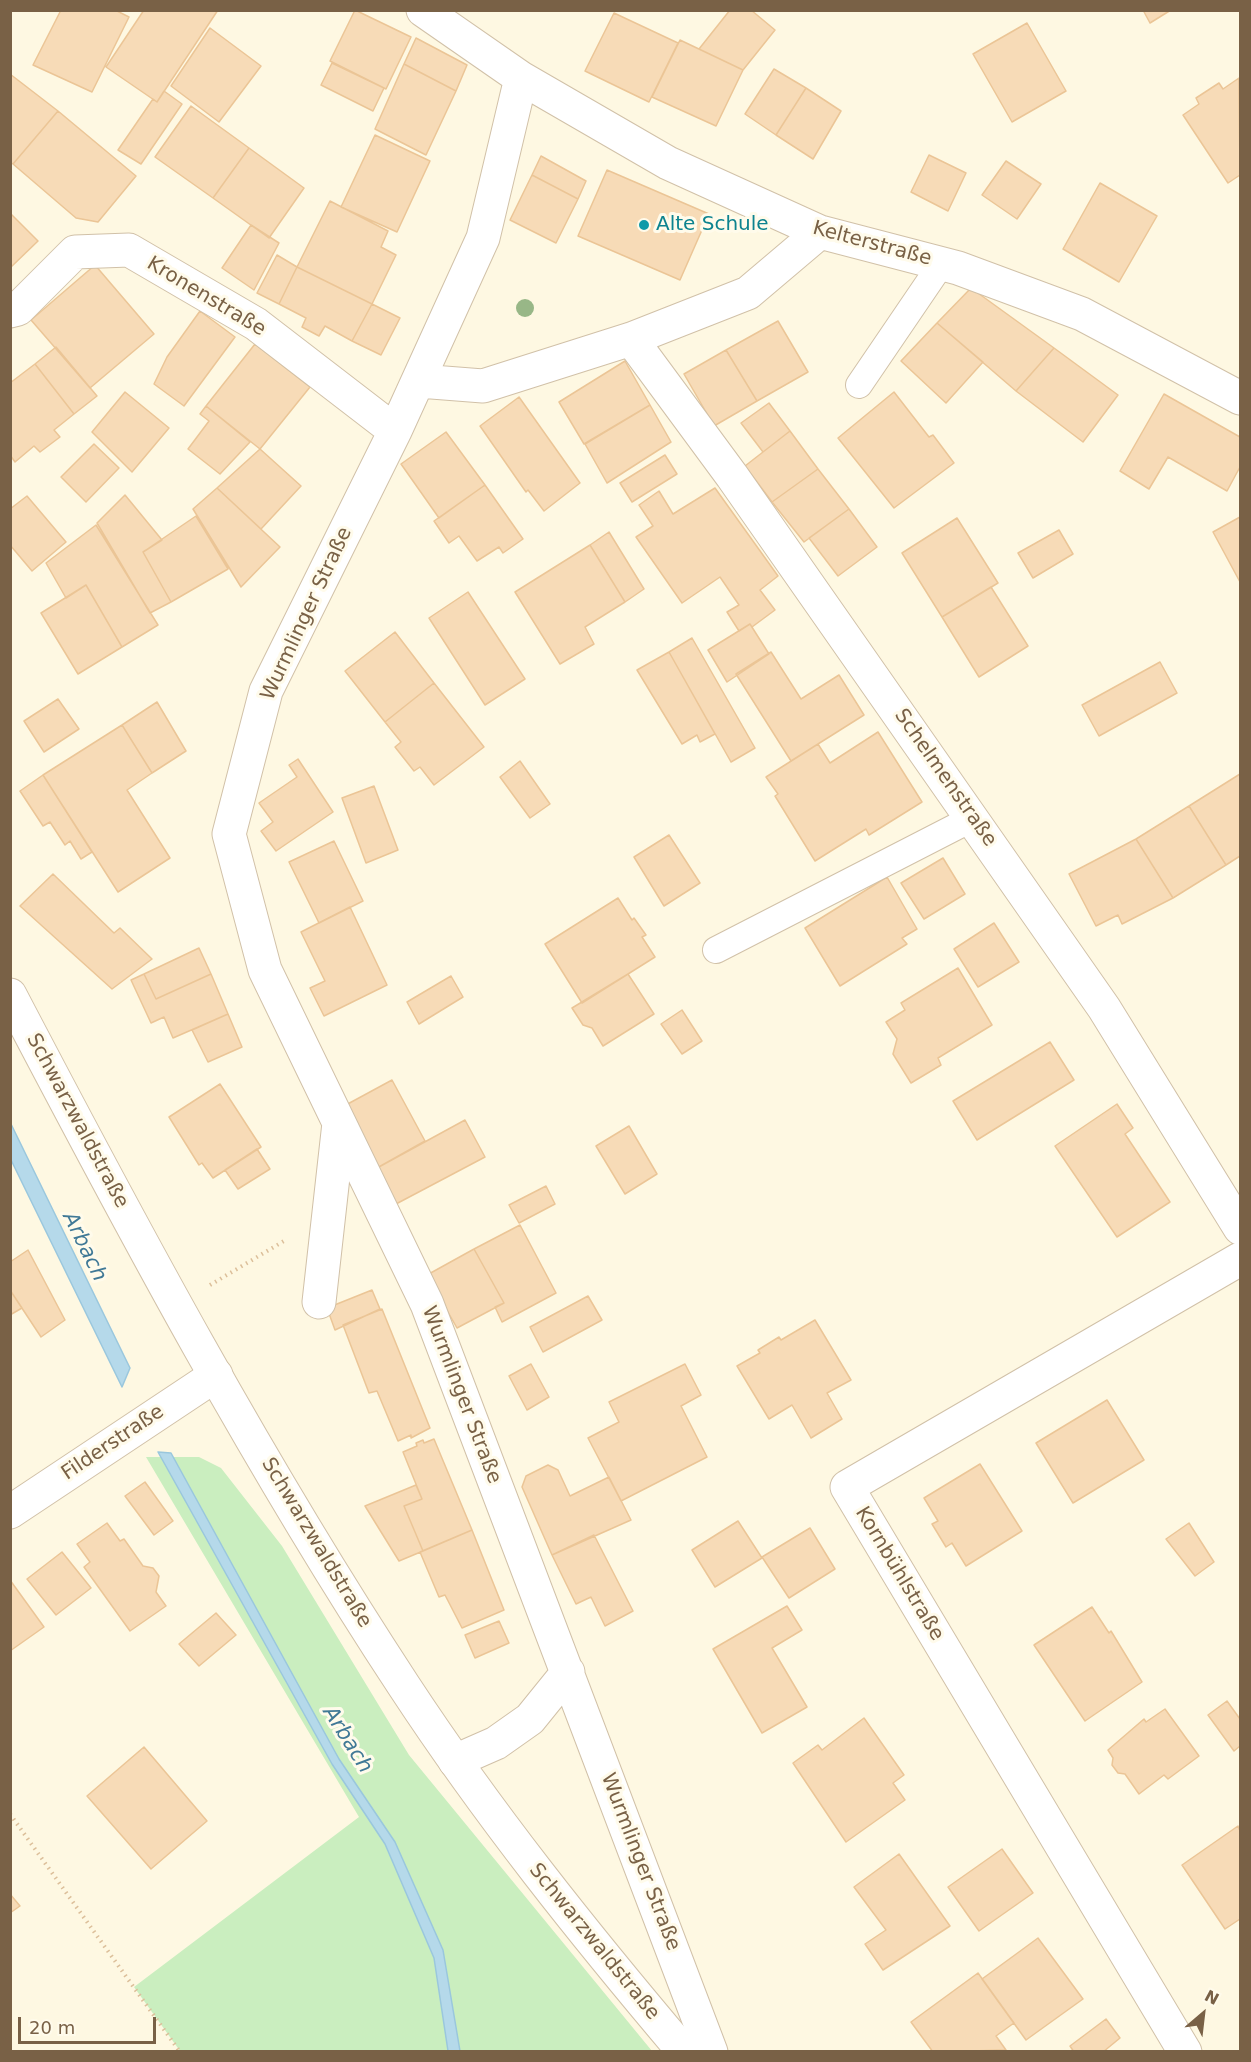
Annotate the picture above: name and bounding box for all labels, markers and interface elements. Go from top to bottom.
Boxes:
place label: Alte Schule [656,213,769,237]
street label: Kelterstraße [810,217,934,271]
marker: Alte Schule [637,218,651,232]
street label: Kronenstraße [142,252,270,342]
street label: Wurmlinger Straße [256,524,358,704]
street label: Schelmenstraße [889,705,1001,851]
street label: Schwarzwaldstraße [21,1030,133,1212]
water label: Arbach [56,1208,112,1286]
street label: Wurmlinger Straße [416,1303,506,1487]
street label: Filderstraße [57,1400,169,1486]
street label: Schwarzwaldstraße [256,1454,376,1632]
street label: Kornbühlstraße [850,1503,948,1645]
water label: Arbach [317,1702,377,1778]
street label: Wurmlinger Straße [595,1770,685,1954]
street label: Schwarzwaldstraße [524,1859,664,2025]
north arrow [1173,1984,1233,2044]
text: N [1201,1986,1222,2009]
scale bar [21,2005,159,2043]
text: 20 m [29,2017,75,2038]

